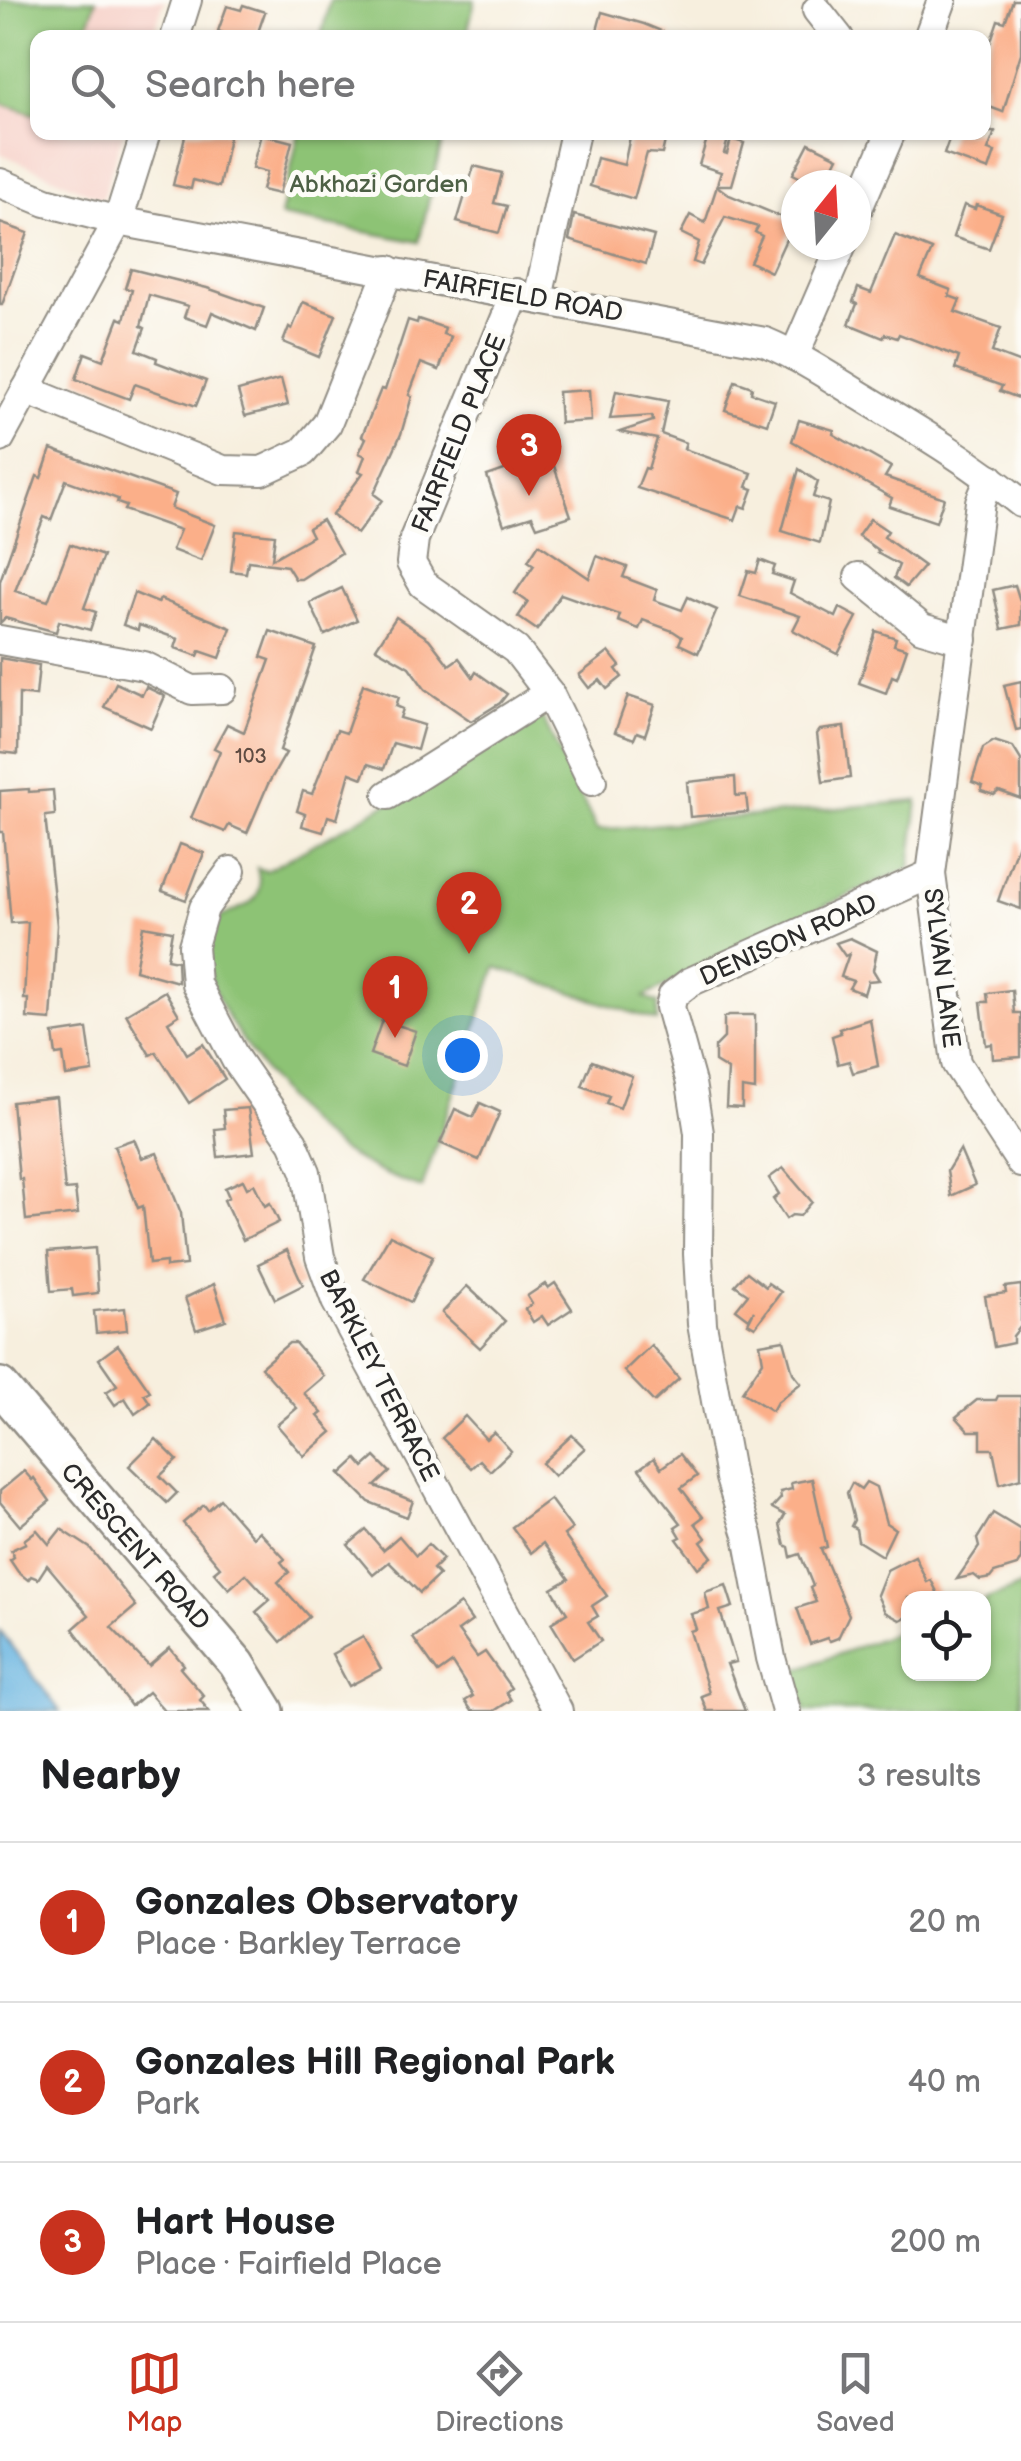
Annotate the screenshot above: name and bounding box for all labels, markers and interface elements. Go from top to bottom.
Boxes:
search box [30,30,991,140]
icon: search [65,58,120,113]
text: Search here [145,63,356,108]
park label: Abkhazi Garden [290,169,468,200]
north arrow [781,170,871,260]
street label: FAIRFIELD ROAD [420,264,625,329]
street label: FAIRFIELD PLACE [405,330,513,538]
pin: 3 [496,414,562,496]
house number: 103 [235,745,267,769]
pin: 2 [436,872,502,954]
street label: SYLVAN LANE [916,886,967,1050]
street label: DENISON ROAD [695,887,882,993]
pin: 1 [362,956,428,1038]
your location [437,1030,488,1081]
street label: BARKLEY TERRACE [312,1265,446,1487]
street label: CRESCENT ROAD [54,1457,216,1637]
map controls [901,1591,991,1681]
button: locate [901,1591,991,1681]
text: Nearby [40,1751,180,1802]
text: 3 results [857,1757,981,1796]
text: Gonzales Observatory [135,1880,518,1925]
text: 1 [66,1903,79,1942]
text: 20 m [908,1903,981,1942]
text: Place · Barkley Terrace [135,1925,461,1964]
text: Gonzales Hill Regional Park [135,2040,615,2085]
text: 2 [63,2063,82,2102]
text: 40 m [908,2063,981,2102]
text: Park [135,2085,199,2124]
text: Hart House [135,2200,335,2245]
text: 3 [63,2223,82,2262]
text: 200 m [889,2223,981,2262]
text: Place · Fairfield Place [135,2245,442,2284]
tab: Map [126,2346,183,2439]
tab: Directions [435,2346,564,2439]
tab: Saved [816,2346,895,2439]

